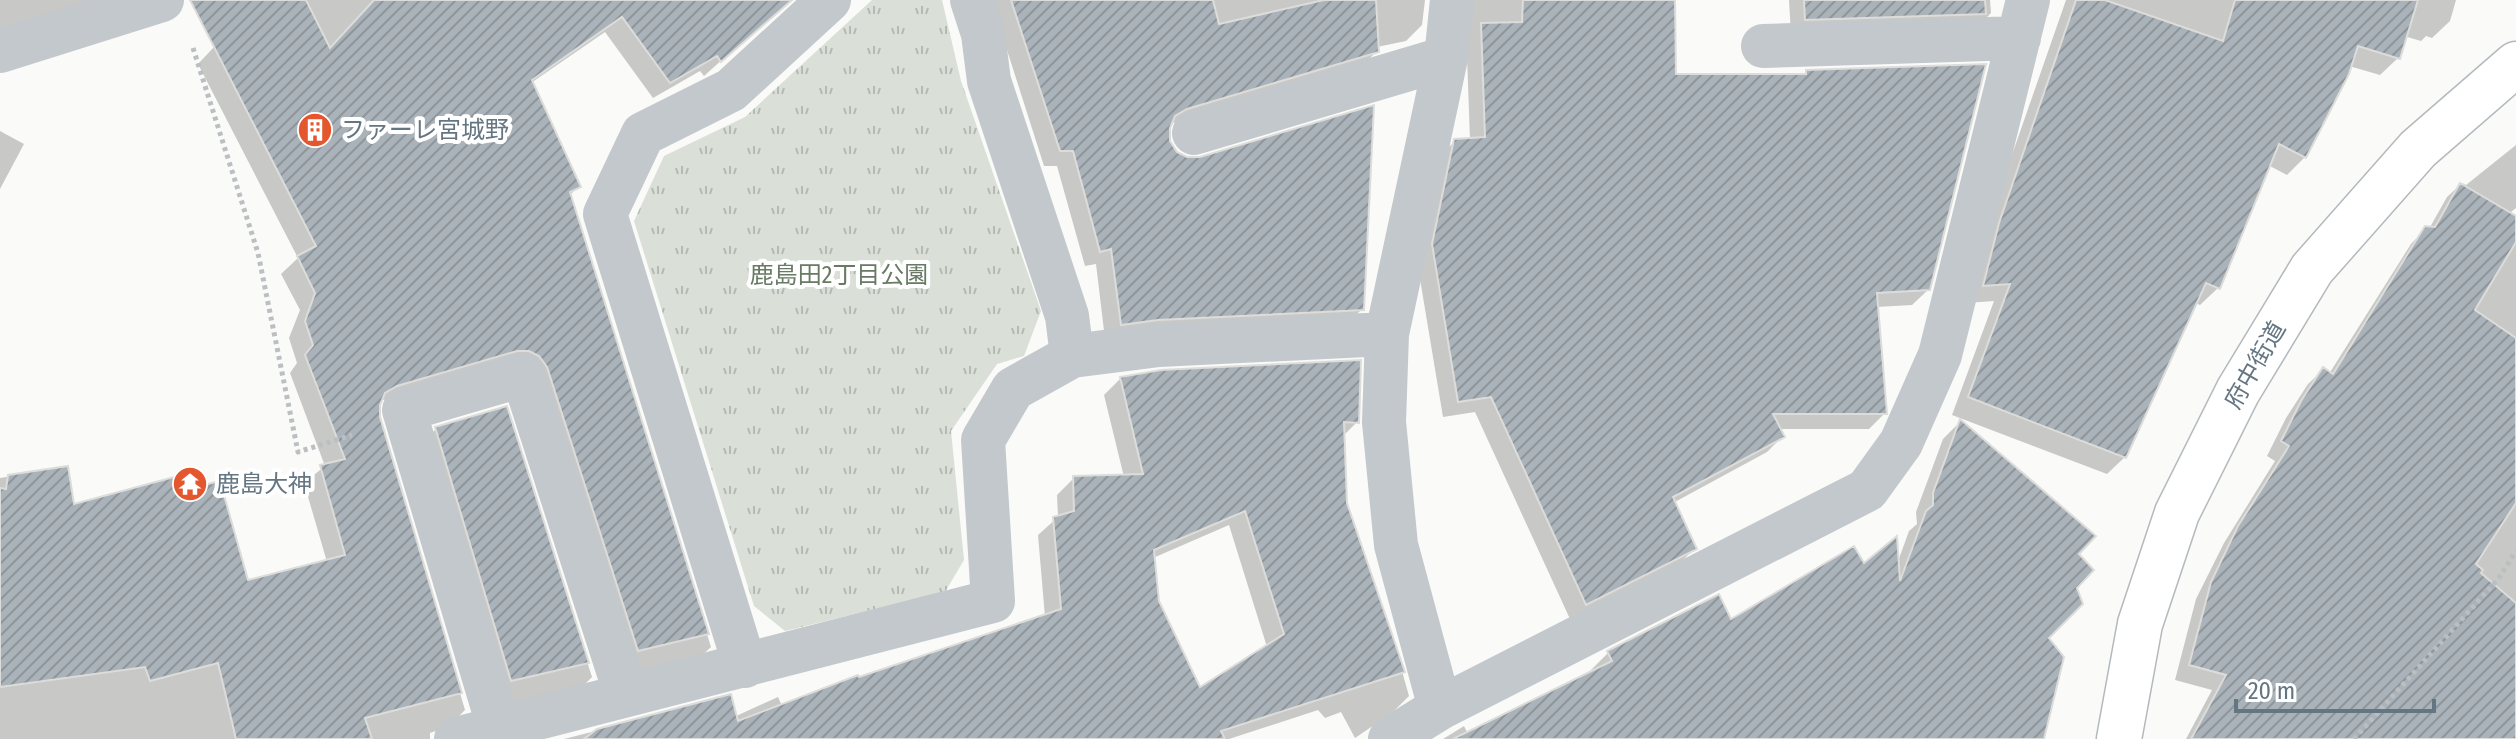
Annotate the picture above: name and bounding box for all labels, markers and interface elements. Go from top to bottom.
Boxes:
building icon: ファーレ宮城野 [296,111,334,149]
place label: ファーレ宮城野 [341,116,509,144]
park label: 鹿島田2丁目公園 [750,261,928,289]
street label: 府中街道 [2219,316,2291,414]
temple icon: 鹿島大神 [171,465,209,503]
place label: 鹿島大神 [216,470,312,498]
scale bar [2236,663,2434,713]
text: 20 m [2248,677,2295,705]

